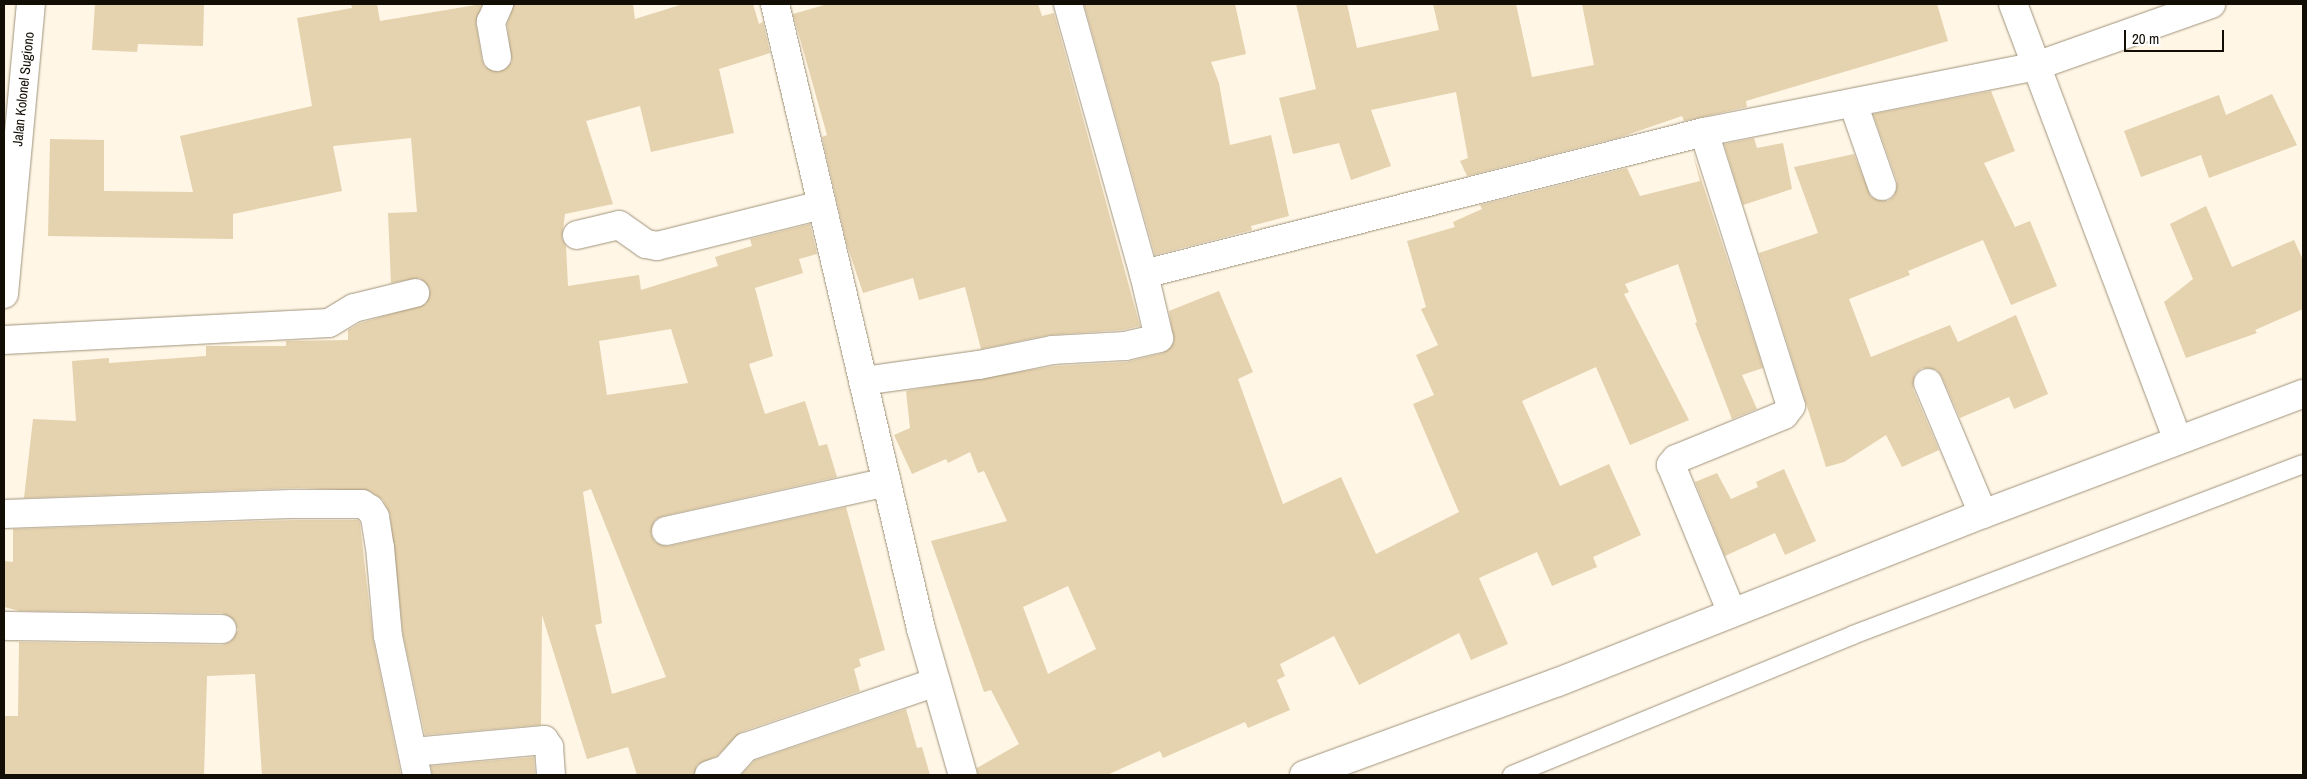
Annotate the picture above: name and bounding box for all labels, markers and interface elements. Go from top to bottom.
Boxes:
scale bar [2127,20,2227,52]
text: 20 m [2132,28,2159,49]
street label: Jalan Kolonel Sugiono [9,31,37,147]

